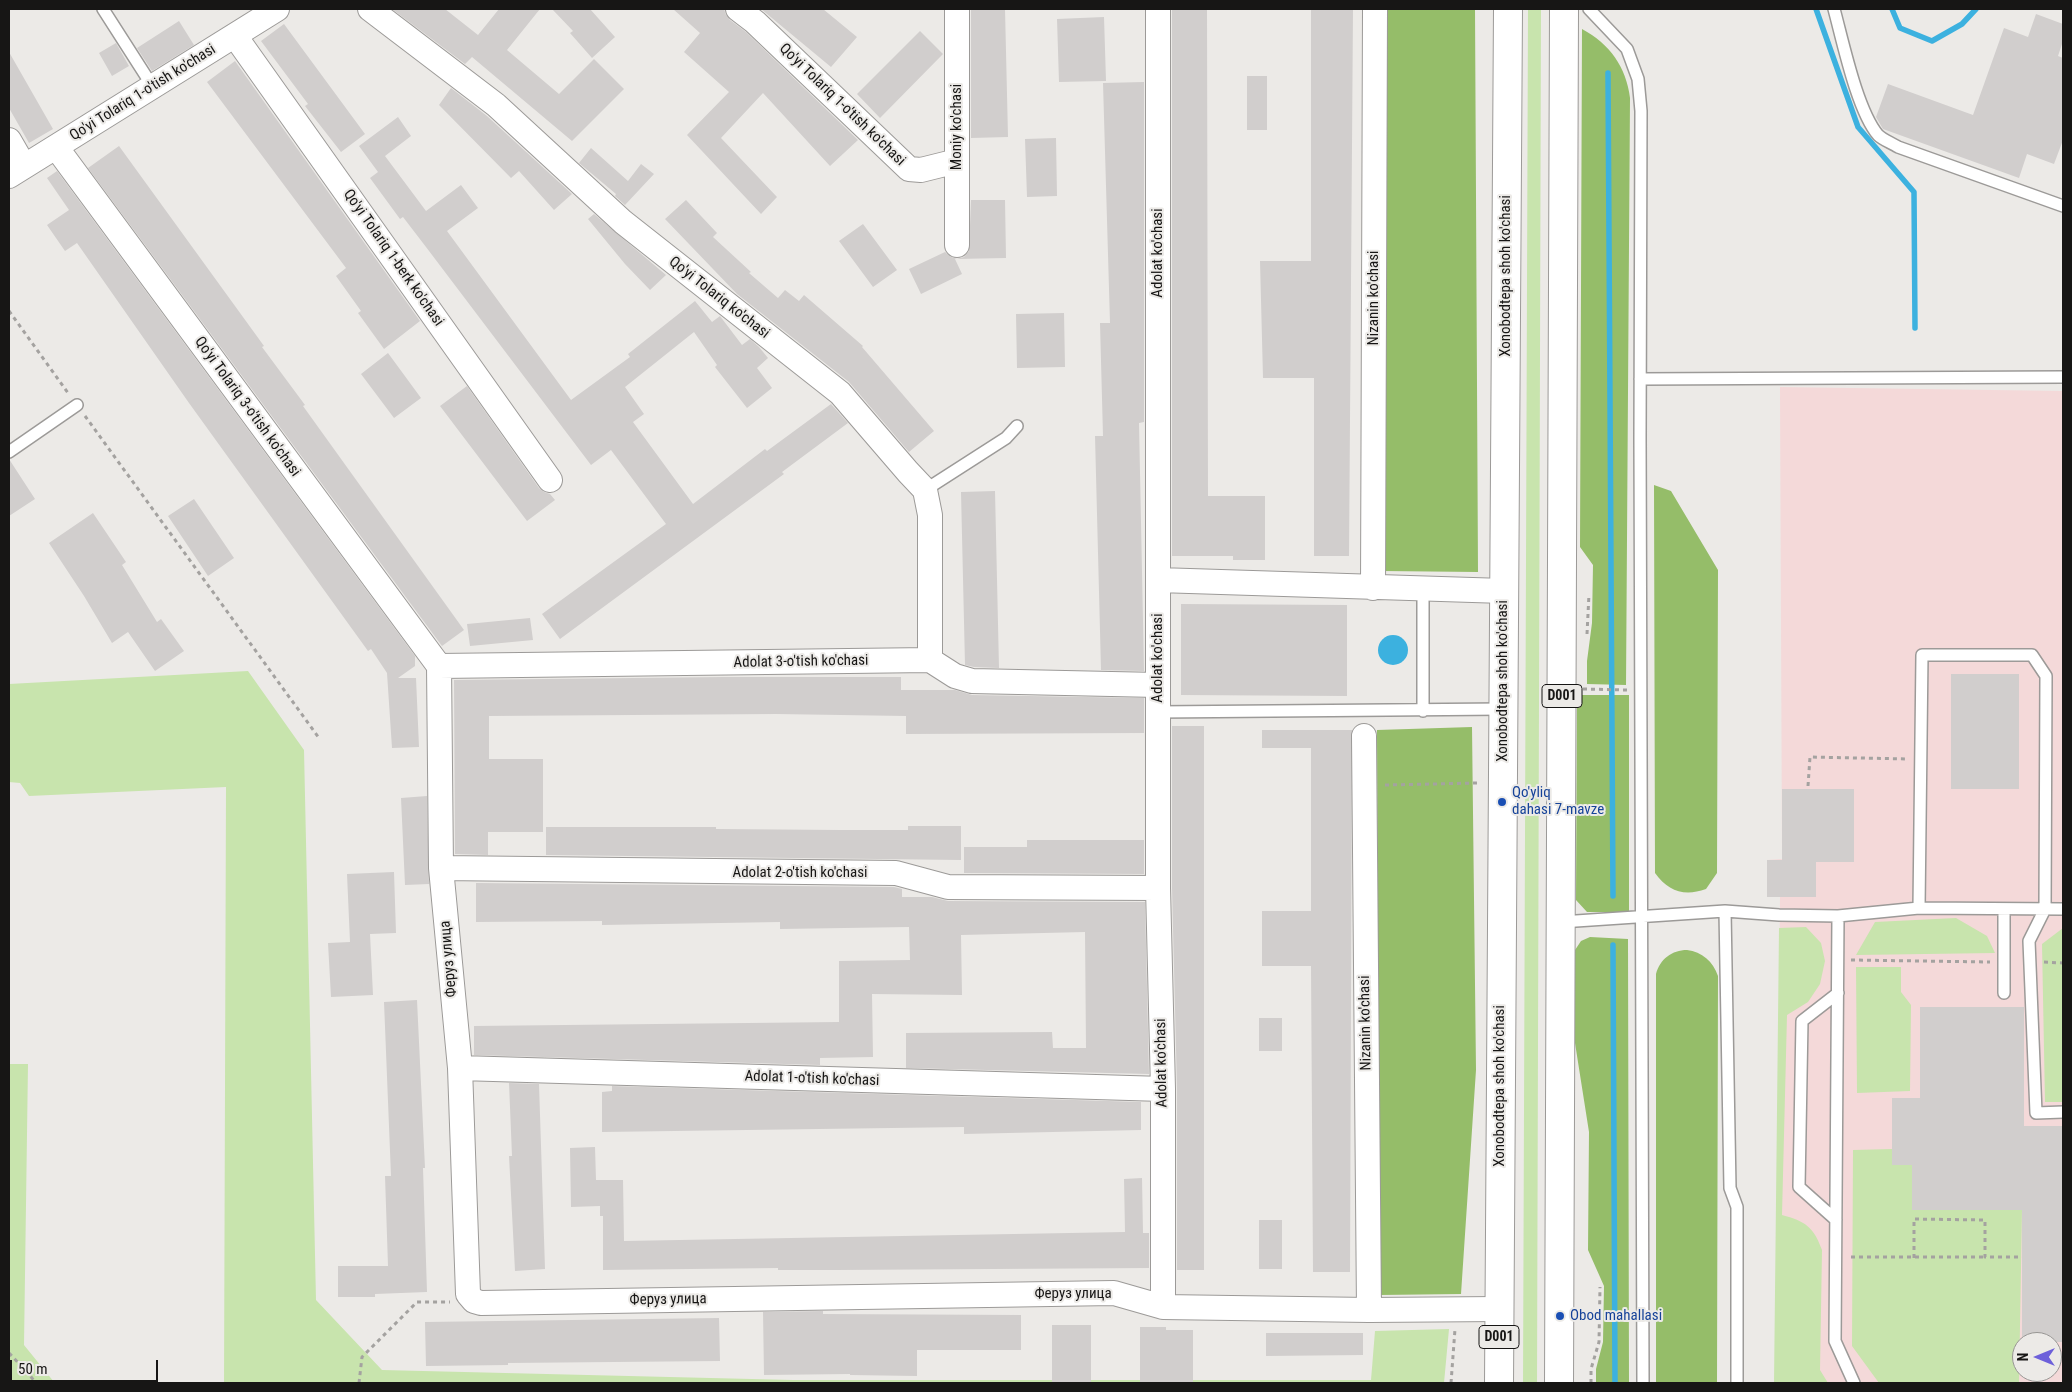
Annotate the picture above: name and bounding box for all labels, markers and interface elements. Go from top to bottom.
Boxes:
street label: Qo'yi Tolariq 1-o'tish ko'chasi [775,40,909,170]
street label: Qo'yi Tolariq 1-o'tish ko'chasi [67,41,219,145]
street label: Moniy ko'chasi [948,84,966,170]
street label: Qo'yi Tolariq 1-berk ko'chasi [339,186,447,330]
street label: Xonobodtepa shoh ko'chasi [1497,195,1515,357]
street label: Adolat ko'chasi [1149,208,1167,298]
street label: Nizanin ko'chasi [1365,250,1383,346]
street label: Qo'yi Tolariq ko'chasi [665,253,773,343]
street label: Qo'yi Tolariq 3-o'tish ko'chasi [190,334,304,480]
street label: Xonobodtepa shoh ko'chasi [1494,600,1512,762]
street label: Adolat ko'chasi [1149,613,1167,703]
street label: Adolat 3-o'tish ko'chasi [733,652,869,672]
road number: D001 [1542,684,1582,708]
place label: Qo'yliq dahasi 7-mavze [1512,784,1604,819]
marker: Qo'yliq dahasi 7-mavze [1496,796,1508,808]
street label: Adolat 2-o'tish ko'chasi [733,864,867,882]
street label: Феруз улица [437,920,461,998]
street label: Nizanin ko'chasi [1356,975,1376,1071]
street label: Xonobodtepa shoh ko'chasi [1491,1005,1509,1167]
street label: Adolat ko'chasi [1152,1018,1172,1108]
street label: Adolat 1-o'tish ko'chasi [744,1068,880,1090]
street label: Феруз улица [1034,1285,1112,1303]
street label: Феруз улица [629,1290,707,1310]
place label: Obod mahallasi [1570,1307,1662,1325]
marker: Obod mahallasi [1554,1310,1566,1322]
road number: D001 [1479,1325,1519,1348]
north arrow [2012,1332,2062,1382]
scale bar [12,1350,160,1382]
text: N [2015,1353,2031,1361]
text: 50 m [18,1360,48,1378]

